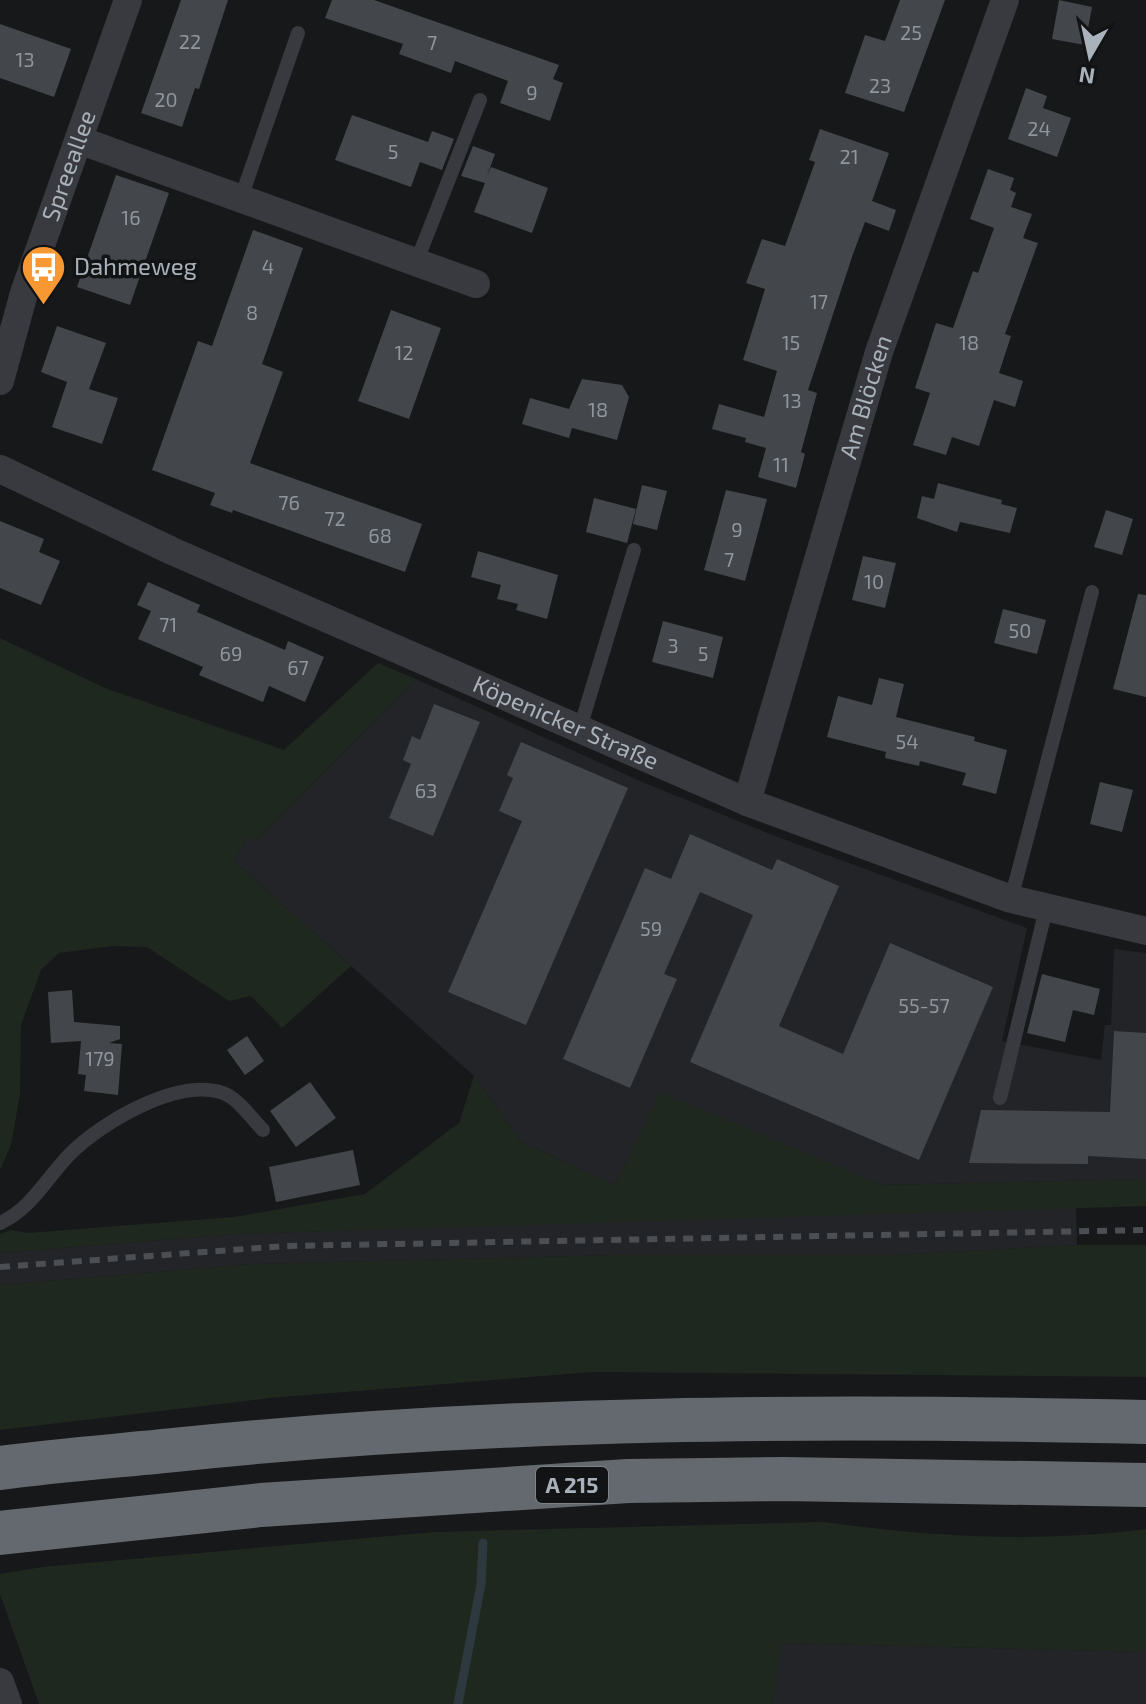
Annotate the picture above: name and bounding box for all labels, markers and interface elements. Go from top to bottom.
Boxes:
north arrow [1050,16,1130,96]
house number: 25 [900,20,922,44]
house number: 22 [179,29,201,53]
house number: 7 [427,30,437,54]
house number: 13 [15,47,35,71]
text: N [1077,63,1097,91]
house number: 23 [869,73,891,97]
house number: 9 [526,80,538,104]
house number: 20 [154,87,178,111]
street label: Spreeallee [35,106,101,225]
house number: 24 [1027,116,1051,140]
house number: 5 [388,139,398,163]
house number: 21 [839,144,859,168]
house number: 16 [121,205,141,229]
bus stop icon: Dahmeweg [19,243,67,306]
place label: Dahmeweg [74,251,197,280]
house number: 4 [262,254,274,278]
house number: 17 [810,289,828,313]
house number: 8 [246,300,258,324]
house number: 15 [782,330,800,354]
house number: 18 [959,330,979,354]
street label: Am Blöcken [832,331,897,462]
house number: 12 [394,340,414,364]
house number: 13 [782,388,802,412]
house number: 18 [588,397,608,421]
house number: 11 [773,452,789,476]
house number: 76 [278,490,300,514]
house number: 72 [324,506,346,530]
house number: 9 [731,517,743,541]
house number: 68 [368,523,392,547]
house number: 7 [724,547,734,571]
house number: 10 [864,569,884,593]
house number: 71 [159,612,177,636]
house number: 50 [1009,618,1031,642]
house number: 3 [667,633,679,657]
house number: 69 [220,641,242,665]
house number: 5 [698,641,708,665]
house number: 67 [287,655,309,679]
street label: Köpenicker Straße [469,668,663,775]
house number: 54 [895,729,919,753]
house number: 63 [415,778,437,802]
house number: 59 [640,916,662,940]
house number: 55-57 [898,993,950,1017]
house number: 179 [85,1046,115,1070]
road number: A 215 [536,1467,608,1503]

